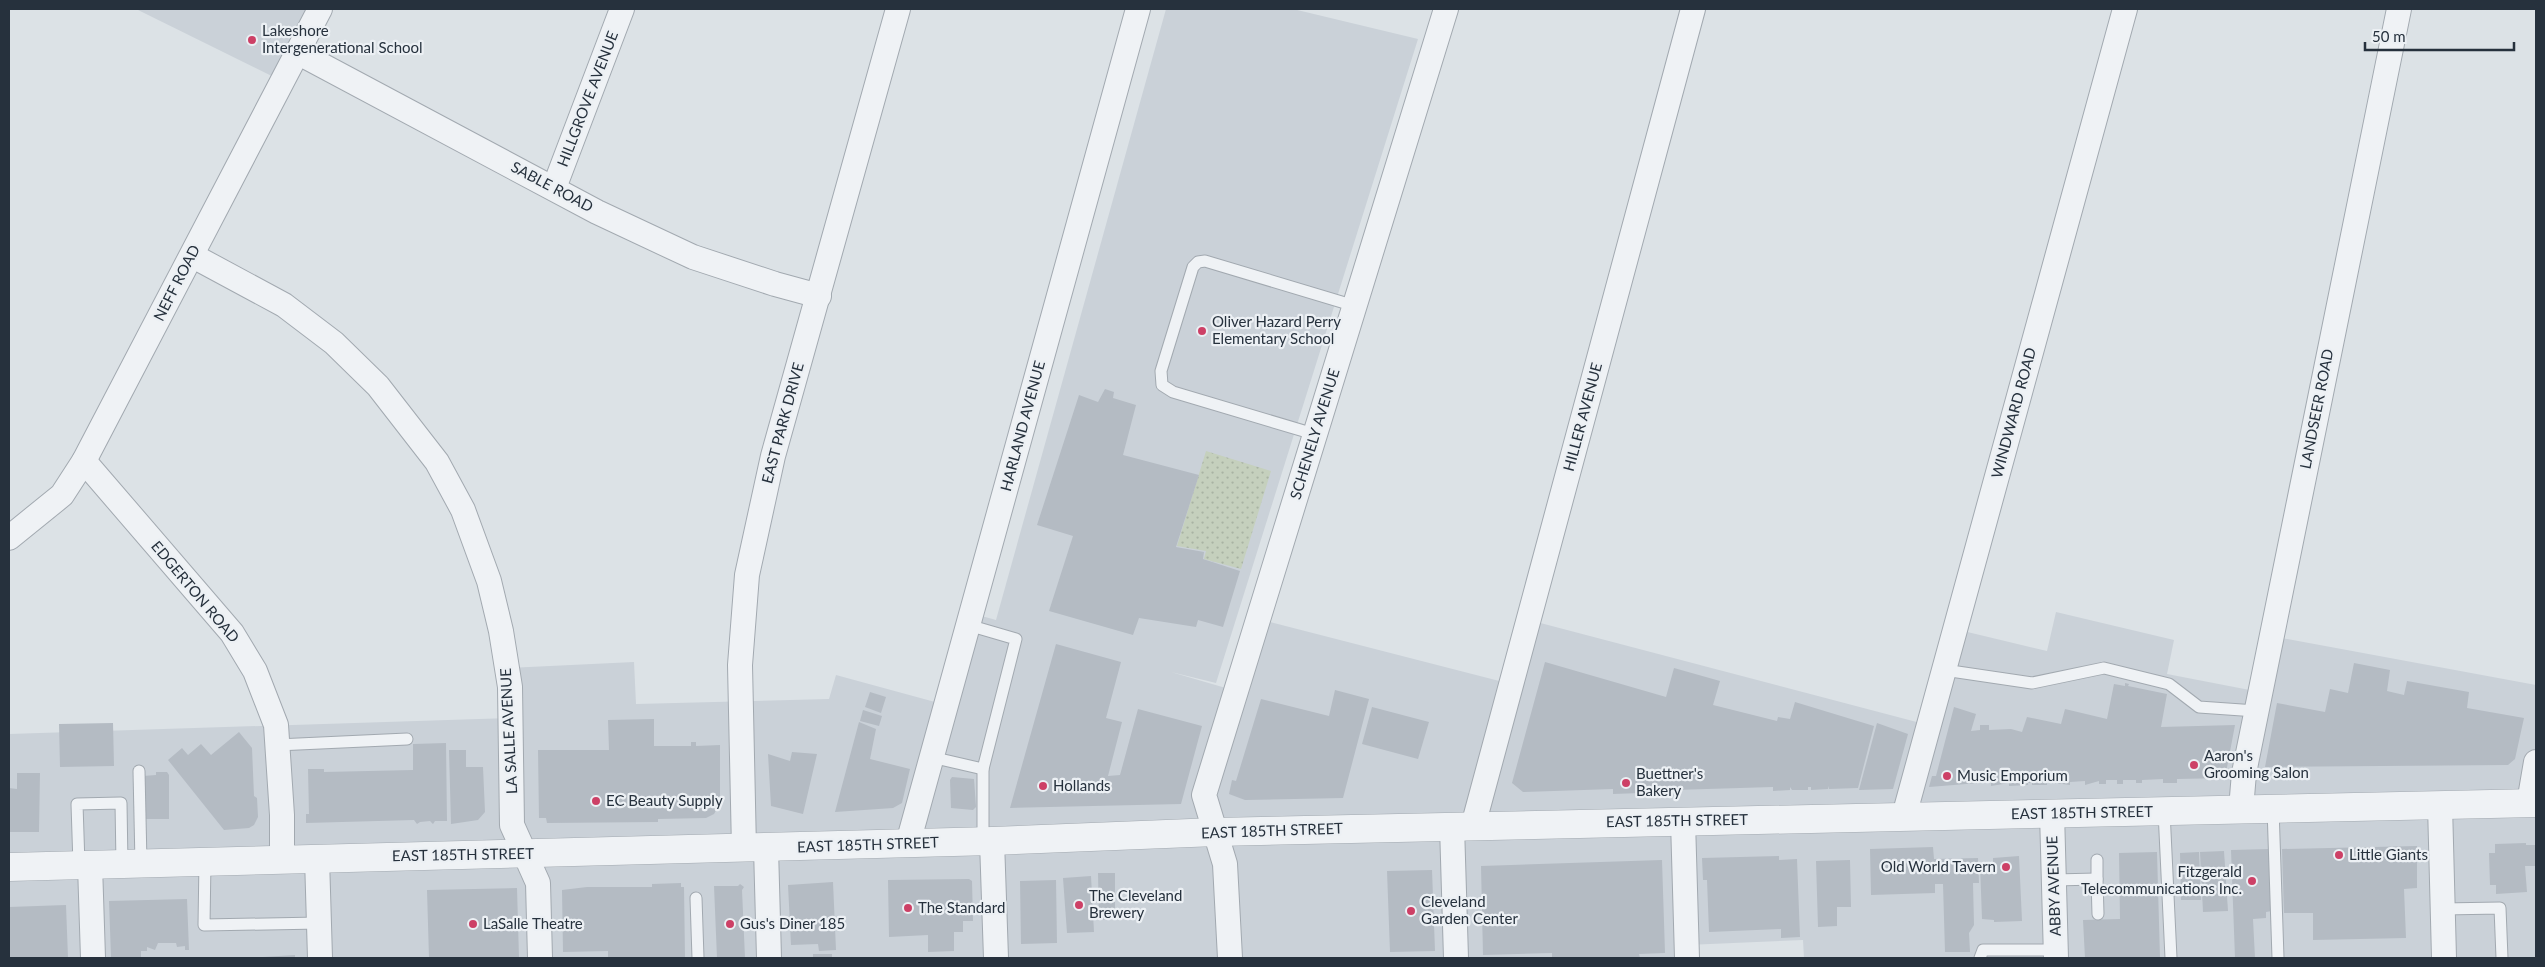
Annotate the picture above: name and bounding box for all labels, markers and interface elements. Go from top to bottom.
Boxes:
scale bar [2365,20,2514,52]
place label: Lakeshore Intergenerational School [262,21,423,56]
text: 50 m [2372,27,2406,45]
street label: HILLGROVE AVENUE [553,28,621,169]
marker: Lakeshore Intergenerational School [246,34,258,46]
street label: SABLE ROAD [508,157,597,215]
street label: NEFF ROAD [149,241,203,324]
place label: Oliver Hazard Perry Elementary School [1212,312,1341,347]
marker: Oliver Hazard Perry Elementary School [1196,325,1208,337]
street label: WINDWARD ROAD [1987,345,2039,480]
street label: LANDSEER ROAD [2296,347,2336,470]
street label: HARLAND AVENUE [996,359,1048,493]
street label: EAST PARK DRIVE [757,360,807,485]
street label: HILLER AVENUE [1559,360,1605,473]
street label: SCHENELY AVENUE [1286,366,1343,501]
street label: EDGERTON ROAD [148,537,243,646]
street label: LA SALLE AVENUE [496,668,520,794]
place label: Aaron's Grooming Salon [2204,746,2309,781]
marker: Aaron's Grooming Salon [2188,759,2200,771]
place label: Buettner's Bakery [1636,764,1703,799]
place label: Music Emporium [1957,766,2068,784]
marker: Music Emporium [1941,770,1953,782]
place label: Hollands [1053,776,1111,794]
marker: Buettner's Bakery [1620,777,1632,789]
marker: Hollands [1037,780,1049,792]
place label: EC Beauty Supply [606,791,723,809]
marker: EC Beauty Supply [590,795,602,807]
street label: EAST 185TH STREET [2011,802,2153,822]
street label: EAST 185TH STREET [1606,810,1748,830]
street label: EAST 185TH STREET [1201,819,1343,841]
street label: EAST 185TH STREET [797,833,939,855]
street label: ABBY AVENUE [2042,835,2064,937]
street label: EAST 185TH STREET [392,844,534,864]
place label: Little Giants [2349,845,2428,863]
marker: Little Giants [2333,849,2345,861]
place label: Old World Tavern [1881,857,1996,875]
marker: Old World Tavern [2000,861,2012,873]
place label: Fitzgerald Telecommunications Inc. [2081,862,2242,897]
marker: Fitzgerald Telecommunications Inc. [2246,875,2258,887]
place label: The Cleveland Brewery [1089,886,1182,921]
place label: Cleveland Garden Center [1421,892,1518,927]
place label: The Standard [918,898,1005,916]
marker: The Cleveland Brewery [1073,899,1085,911]
marker: The Standard [902,902,914,914]
marker: Cleveland Garden Center [1405,905,1417,917]
place label: LaSalle Theatre [483,914,583,932]
place label: Gus's Diner 185 [740,914,845,932]
marker: LaSalle Theatre [467,918,479,930]
marker: Gus's Diner 185 [724,918,736,930]

